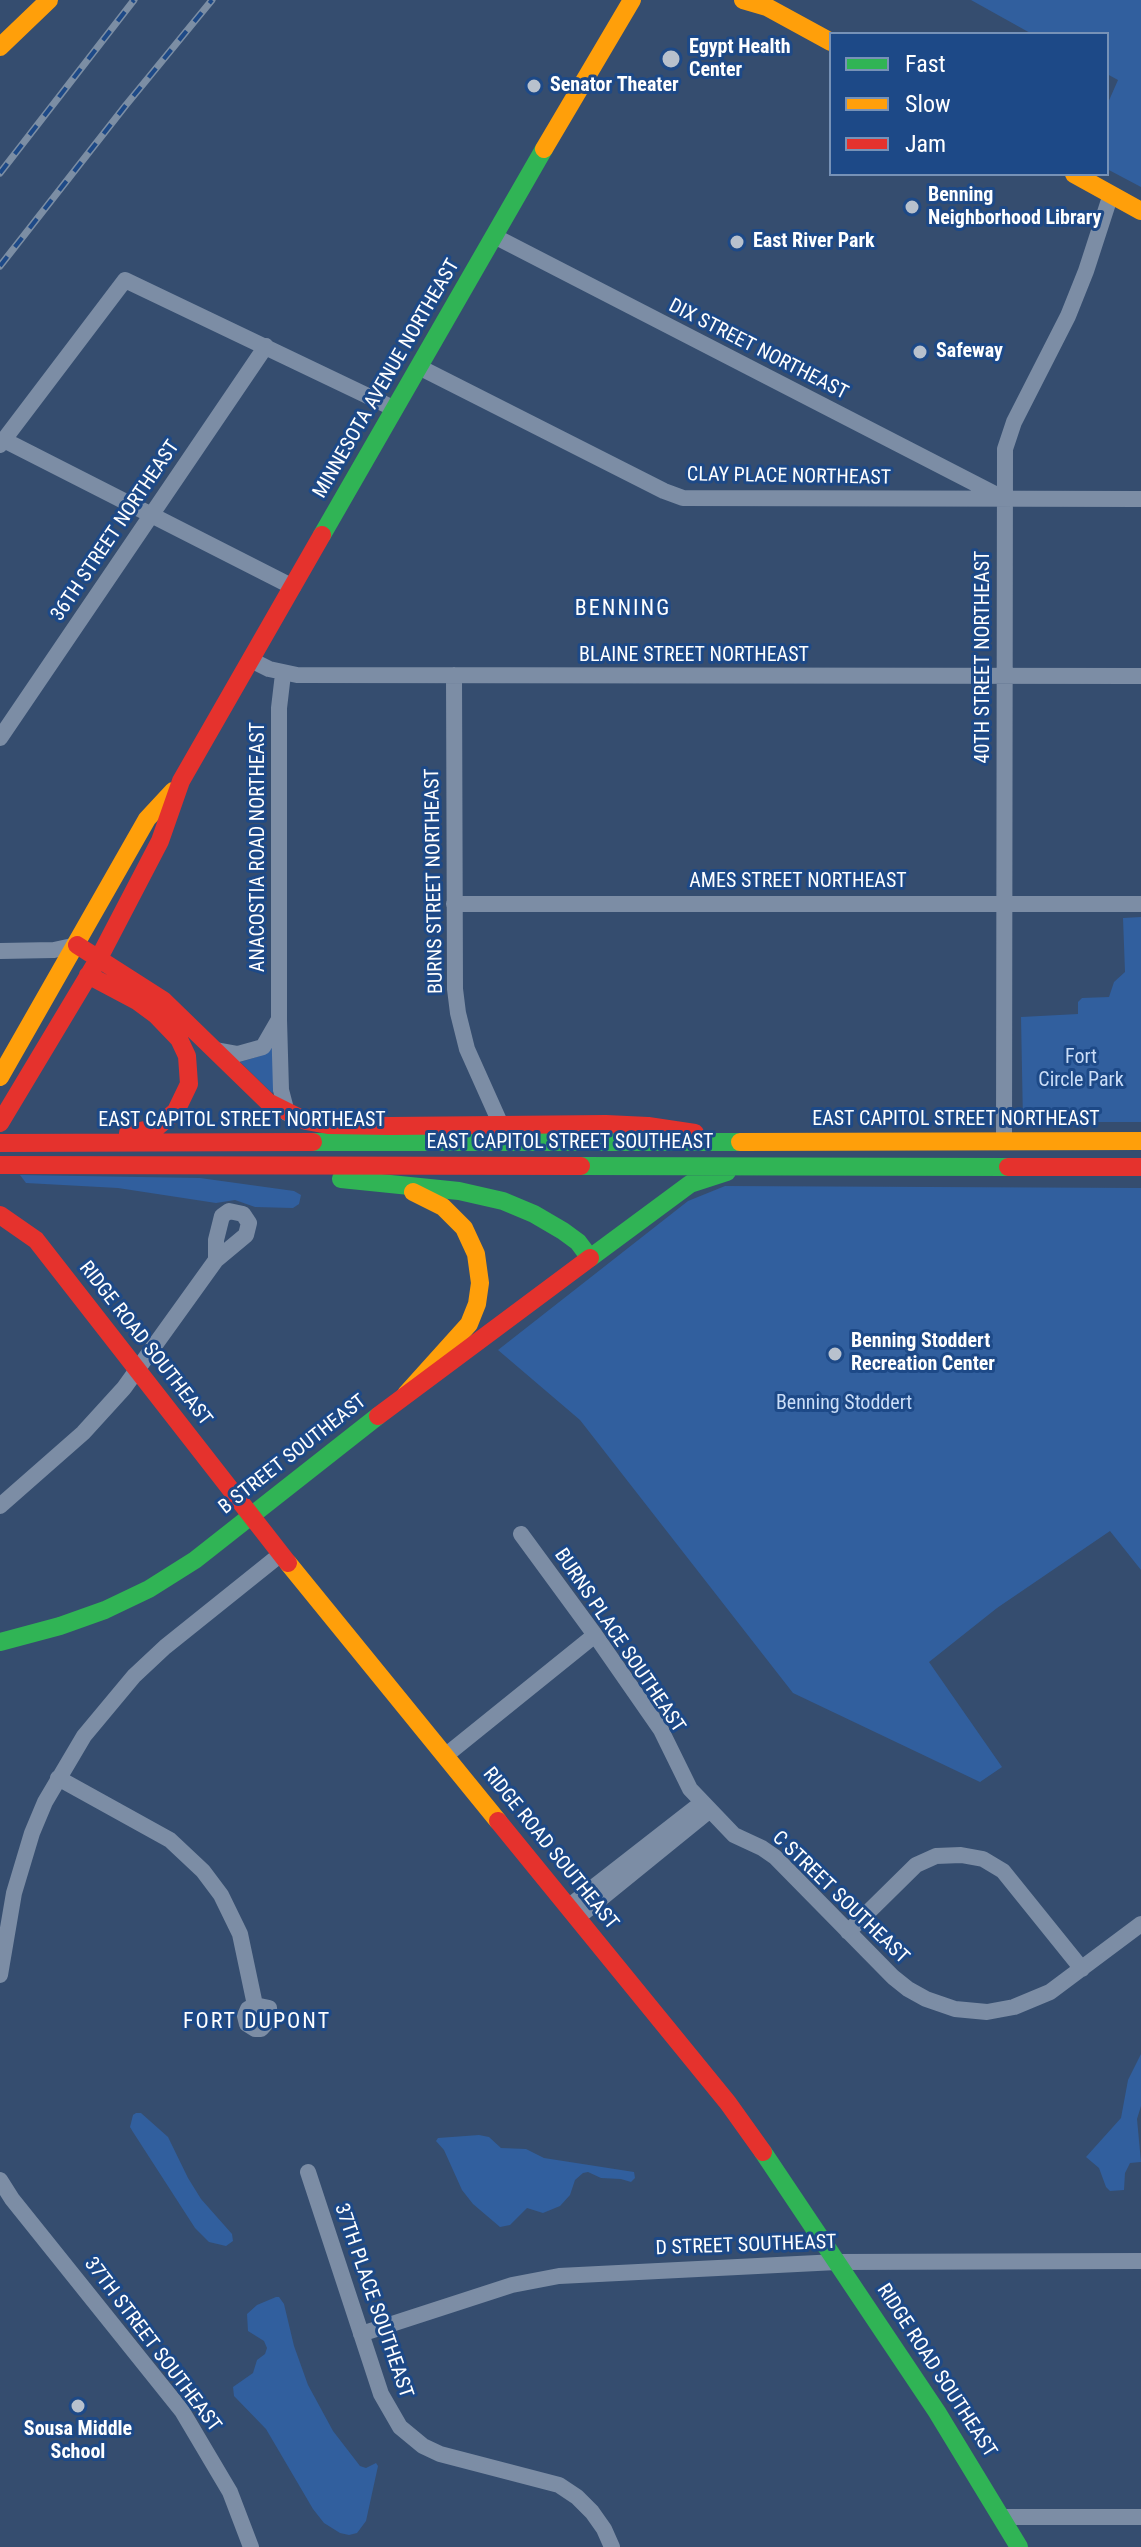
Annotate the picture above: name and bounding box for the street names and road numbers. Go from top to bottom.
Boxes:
street label: MINNESOTA AVENUE NORTHEAST [309,255,465,503]
street label: DIX STREET NORTHEAST [664,294,852,406]
street label: 36TH STREET NORTHEAST [47,436,185,626]
street label: CLAY PLACE NORTHEAST [687,463,891,491]
street label: 40TH STREET NORTHEAST [972,551,996,763]
street label: BLAINE STREET NORTHEAST [579,644,809,668]
street label: ANACOSTIA ROAD NORTHEAST [247,722,271,972]
street label: BURNS STREET NORTHEAST [421,768,449,994]
street label: AMES STREET NORTHEAST [689,870,907,894]
street label: EAST CAPITOL STREET NORTHEAST [812,1108,1100,1132]
street label: EAST CAPITOL STREET NORTHEAST [98,1109,386,1133]
street label: EAST CAPITOL STREET SOUTHEAST [427,1131,713,1155]
street label: RIDGE ROAD SOUTHEAST [73,1257,217,1431]
street label: B STREET SOUTHEAST [214,1390,372,1520]
street label: BURNS PLACE SOUTHEAST [548,1544,690,1738]
street label: RIDGE ROAD SOUTHEAST [477,1763,623,1935]
street label: C STREET SOUTHEAST [767,1826,913,1970]
street label: 37TH PLACE SOUTHEAST [328,2201,418,2401]
street label: D STREET SOUTHEAST [655,2231,837,2261]
street label: 37TH STREET SOUTHEAST [79,2253,225,2437]
street label: RIDGE ROAD SOUTHEAST [871,2280,1001,2462]

